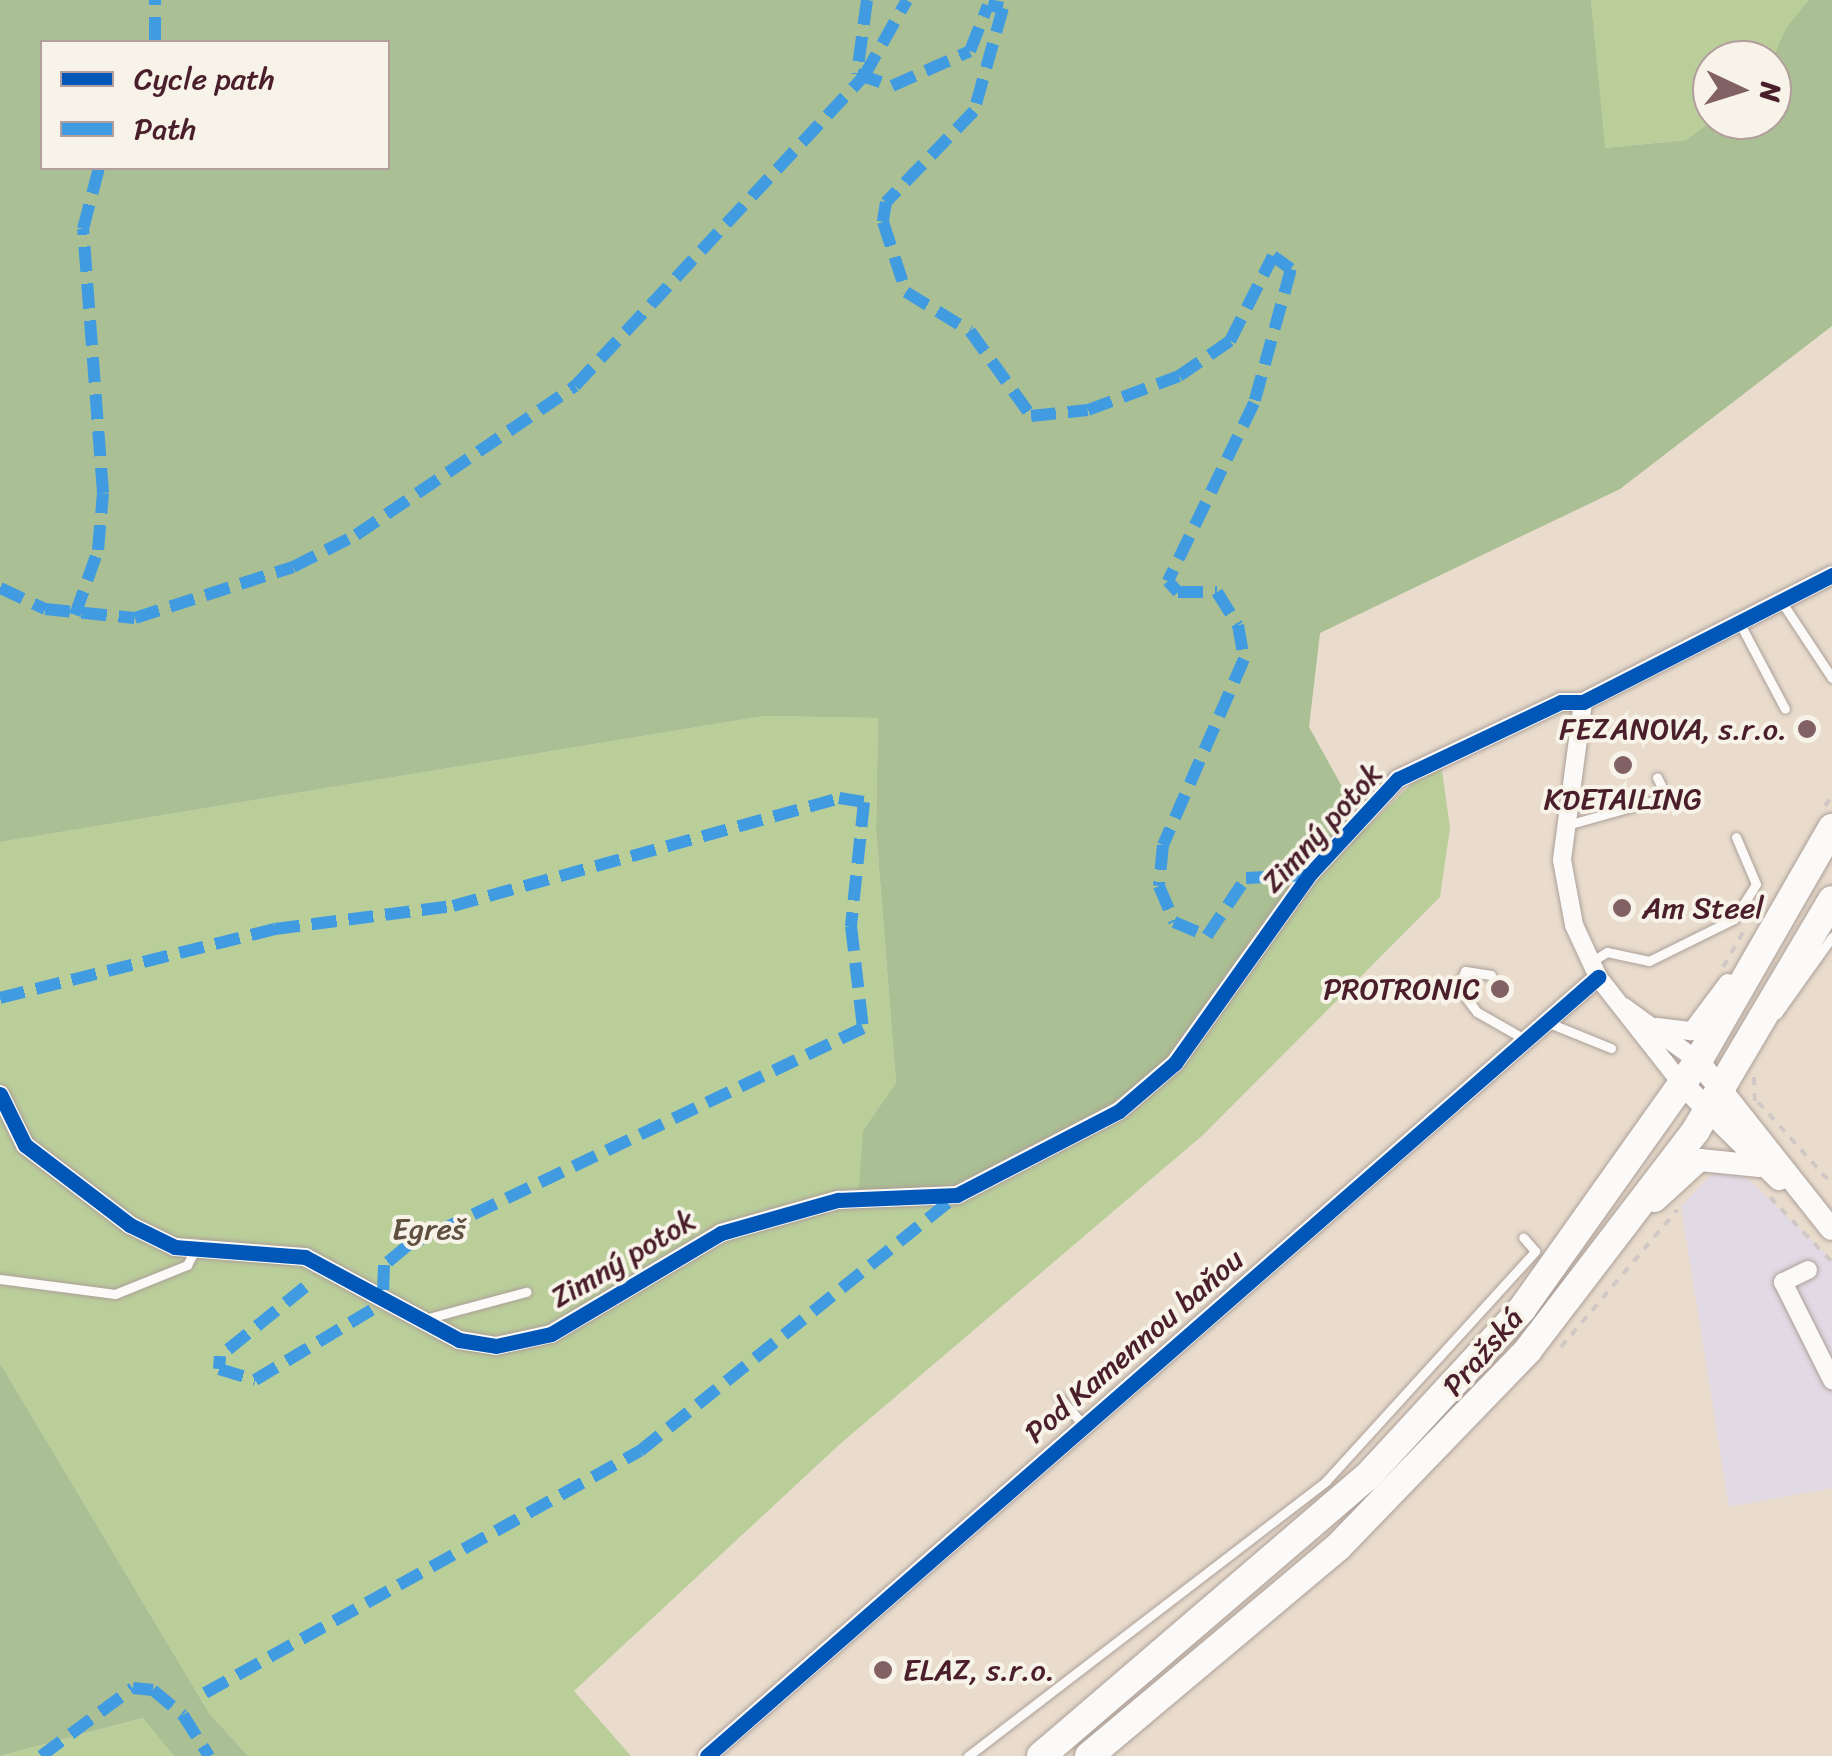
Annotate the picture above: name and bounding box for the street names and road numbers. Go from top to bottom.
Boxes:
street label: Zimný potok [1254,756,1390,900]
street label: Zimný potok [544,1202,702,1316]
street label: Pod Kamennou baňou [1017,1241,1251,1451]
street label: Pražská [1435,1301,1531,1403]

